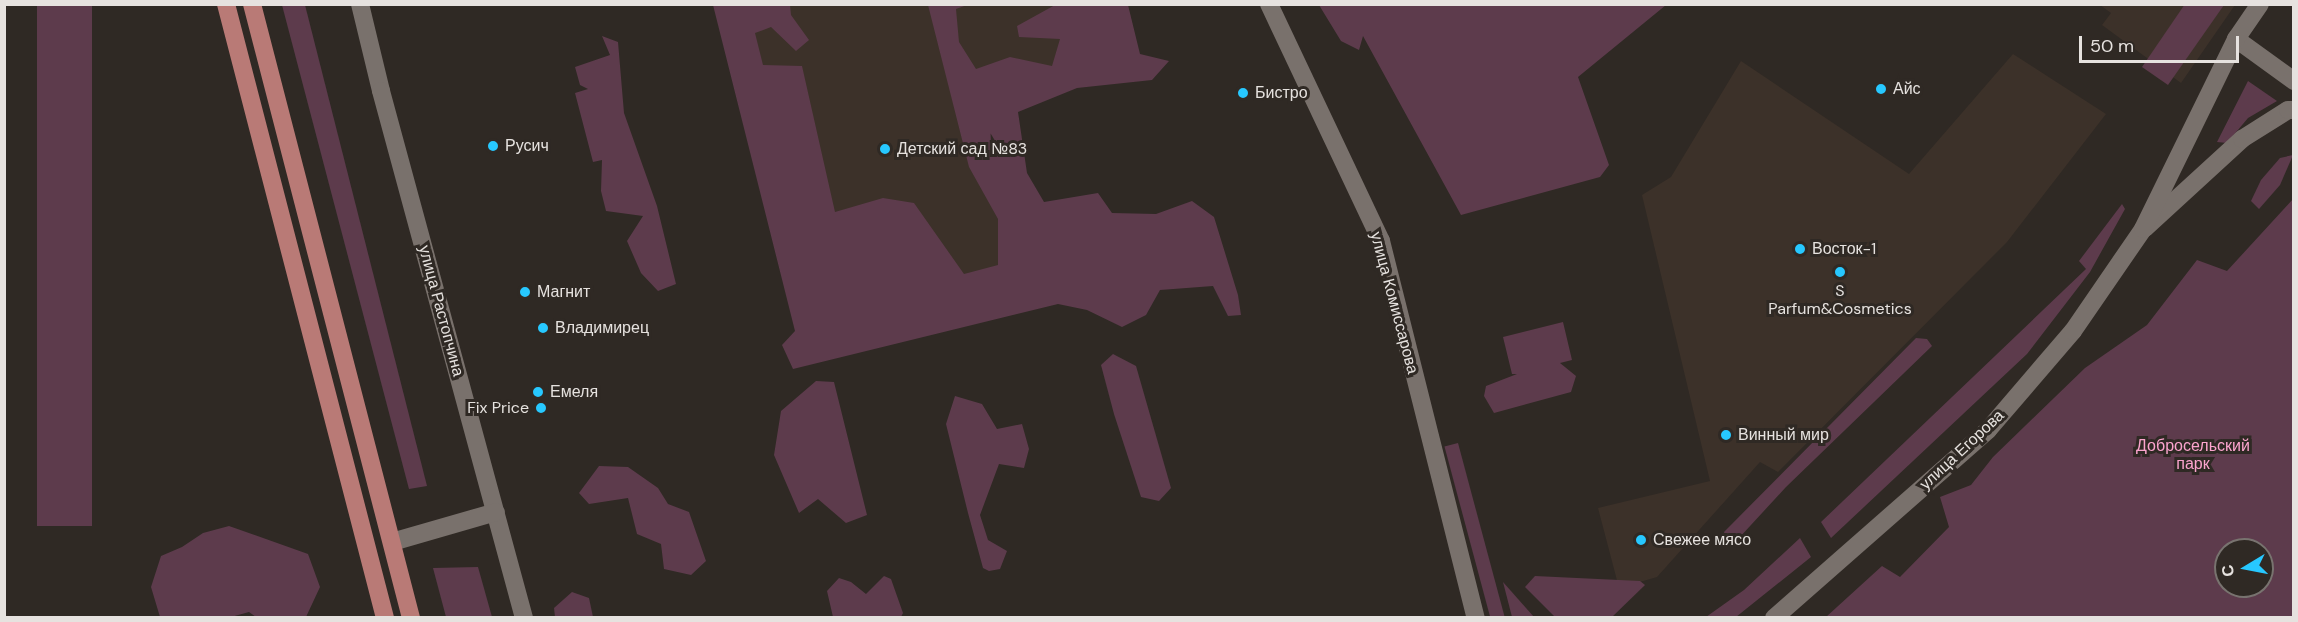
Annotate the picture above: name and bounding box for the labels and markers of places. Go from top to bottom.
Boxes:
place label: Айс [1893,79,1921,99]
marker: Айс [1874,82,1888,96]
place label: Бистро [1255,83,1308,103]
marker: Бистро [1236,86,1250,100]
place label: Русич [505,136,549,156]
marker: Русич [486,139,500,153]
place label: Детский сад №83 [897,139,1027,159]
marker: Детский сад №83 [878,142,892,156]
place label: Восток-1 [1812,239,1876,259]
marker: Восток-1 [1793,242,1807,256]
marker: S Parfum&Cosmetics [1833,265,1847,279]
place label: S Parfum&Cosmetics [1768,281,1912,319]
place label: Магнит [537,282,590,302]
marker: Магнит [518,285,532,299]
place label: Владимирец [555,318,649,338]
marker: Владимирец [536,321,550,335]
place label: Емеля [550,382,598,402]
marker: Емеля [531,385,545,399]
place label: Fix Price [467,398,529,418]
marker: Fix Price [534,401,548,415]
place label: Винный мир [1738,425,1829,445]
marker: Винный мир [1719,428,1733,442]
place label: Свежее мясо [1653,530,1751,550]
marker: Свежее мясо [1634,533,1648,547]

